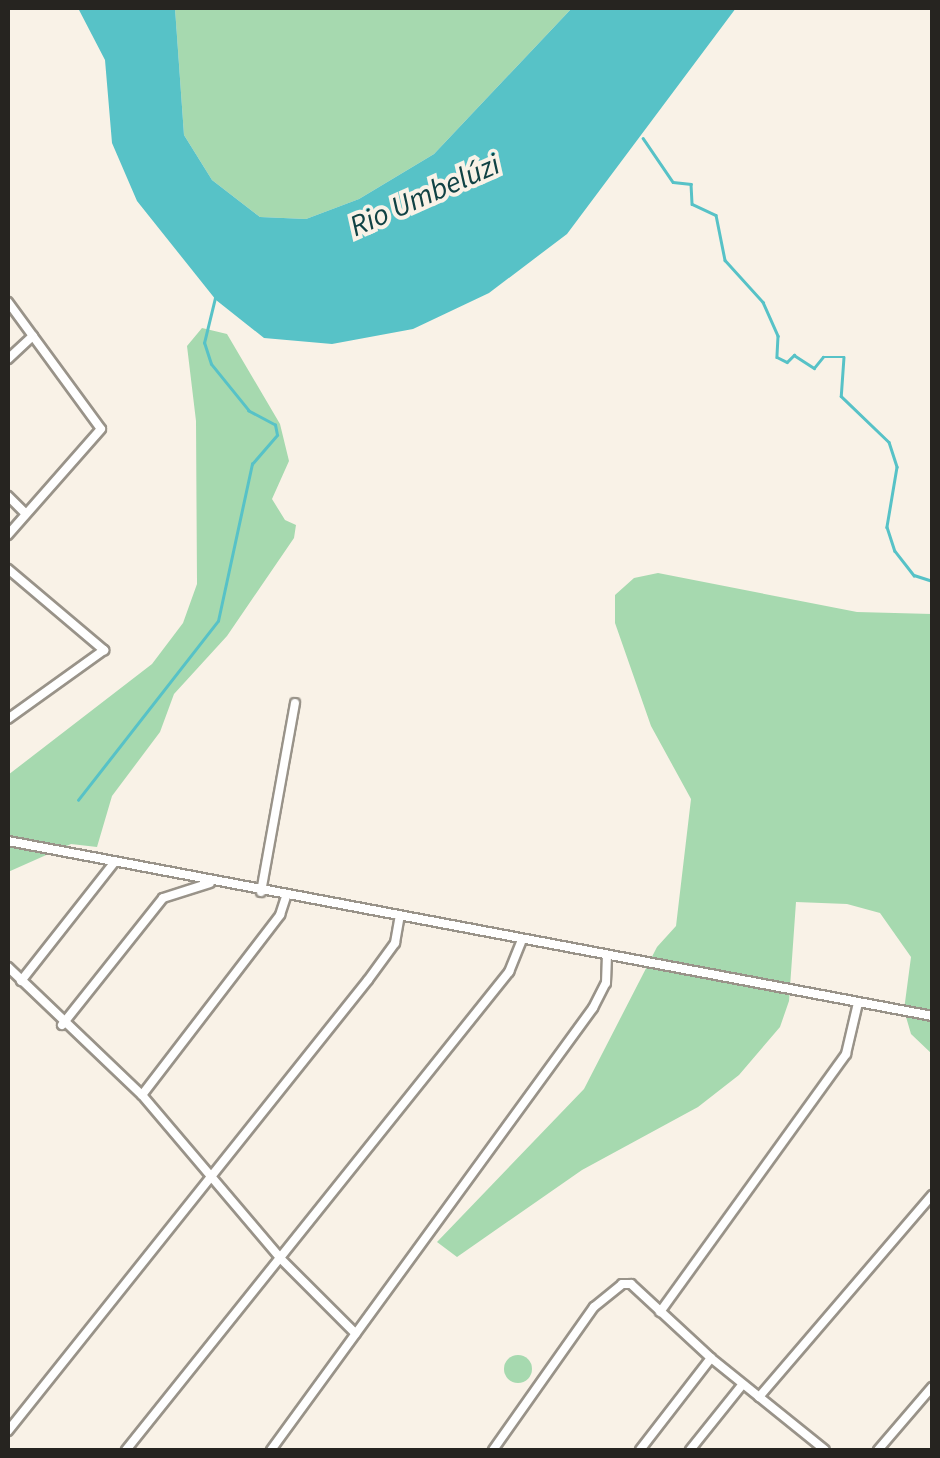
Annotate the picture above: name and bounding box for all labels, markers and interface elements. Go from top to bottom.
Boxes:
water label: Rio Umbelúzi [344,147,506,245]

